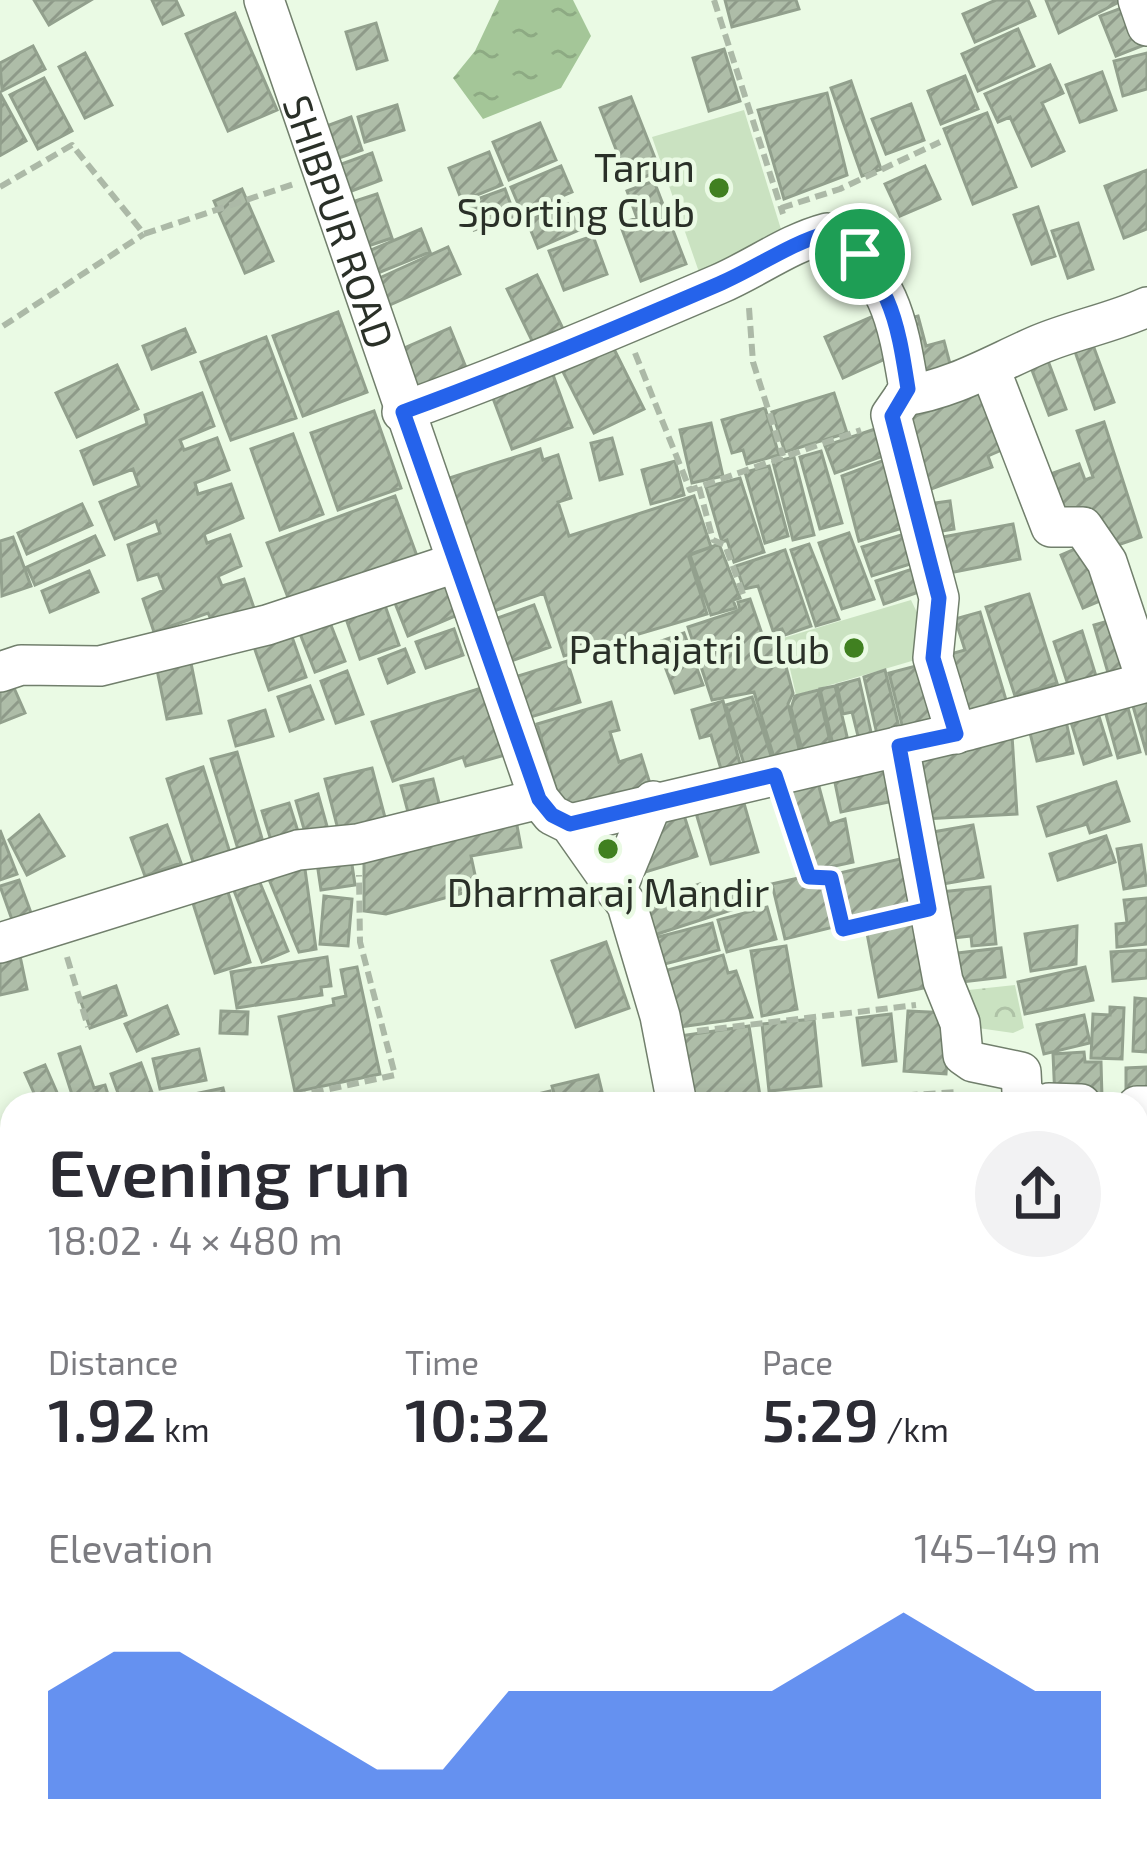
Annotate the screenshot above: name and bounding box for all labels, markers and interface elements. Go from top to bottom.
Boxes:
street label: SHIBPUR ROAD [275,89,405,354]
place label: Tarun Sporting Club [457,143,695,235]
marker: Tarun Sporting Club [706,175,732,201]
pin [809,203,911,305]
icon: arrive [827,221,893,287]
place label: Pathajatri Club [569,625,830,672]
marker: Pathajatri Club [841,635,867,661]
marker: Dharmaraj Mandir [595,836,621,862]
place label: Dharmaraj Mandir [447,868,769,915]
text: Evening run [48,1131,411,1210]
button: share [975,1131,1101,1257]
text: 18:02 · 4 × 480 m [48,1216,343,1263]
text: Distance [48,1342,178,1382]
text: Time [405,1342,479,1382]
text: Pace [762,1342,833,1382]
text: 1.92 [48,1382,157,1454]
text: 10:32 [405,1382,550,1454]
text: 5:29 [762,1382,879,1454]
text: km [157,1409,210,1449]
text: /km [879,1409,949,1449]
text: Elevation [48,1524,213,1571]
text: 145–149 m [914,1524,1101,1571]

